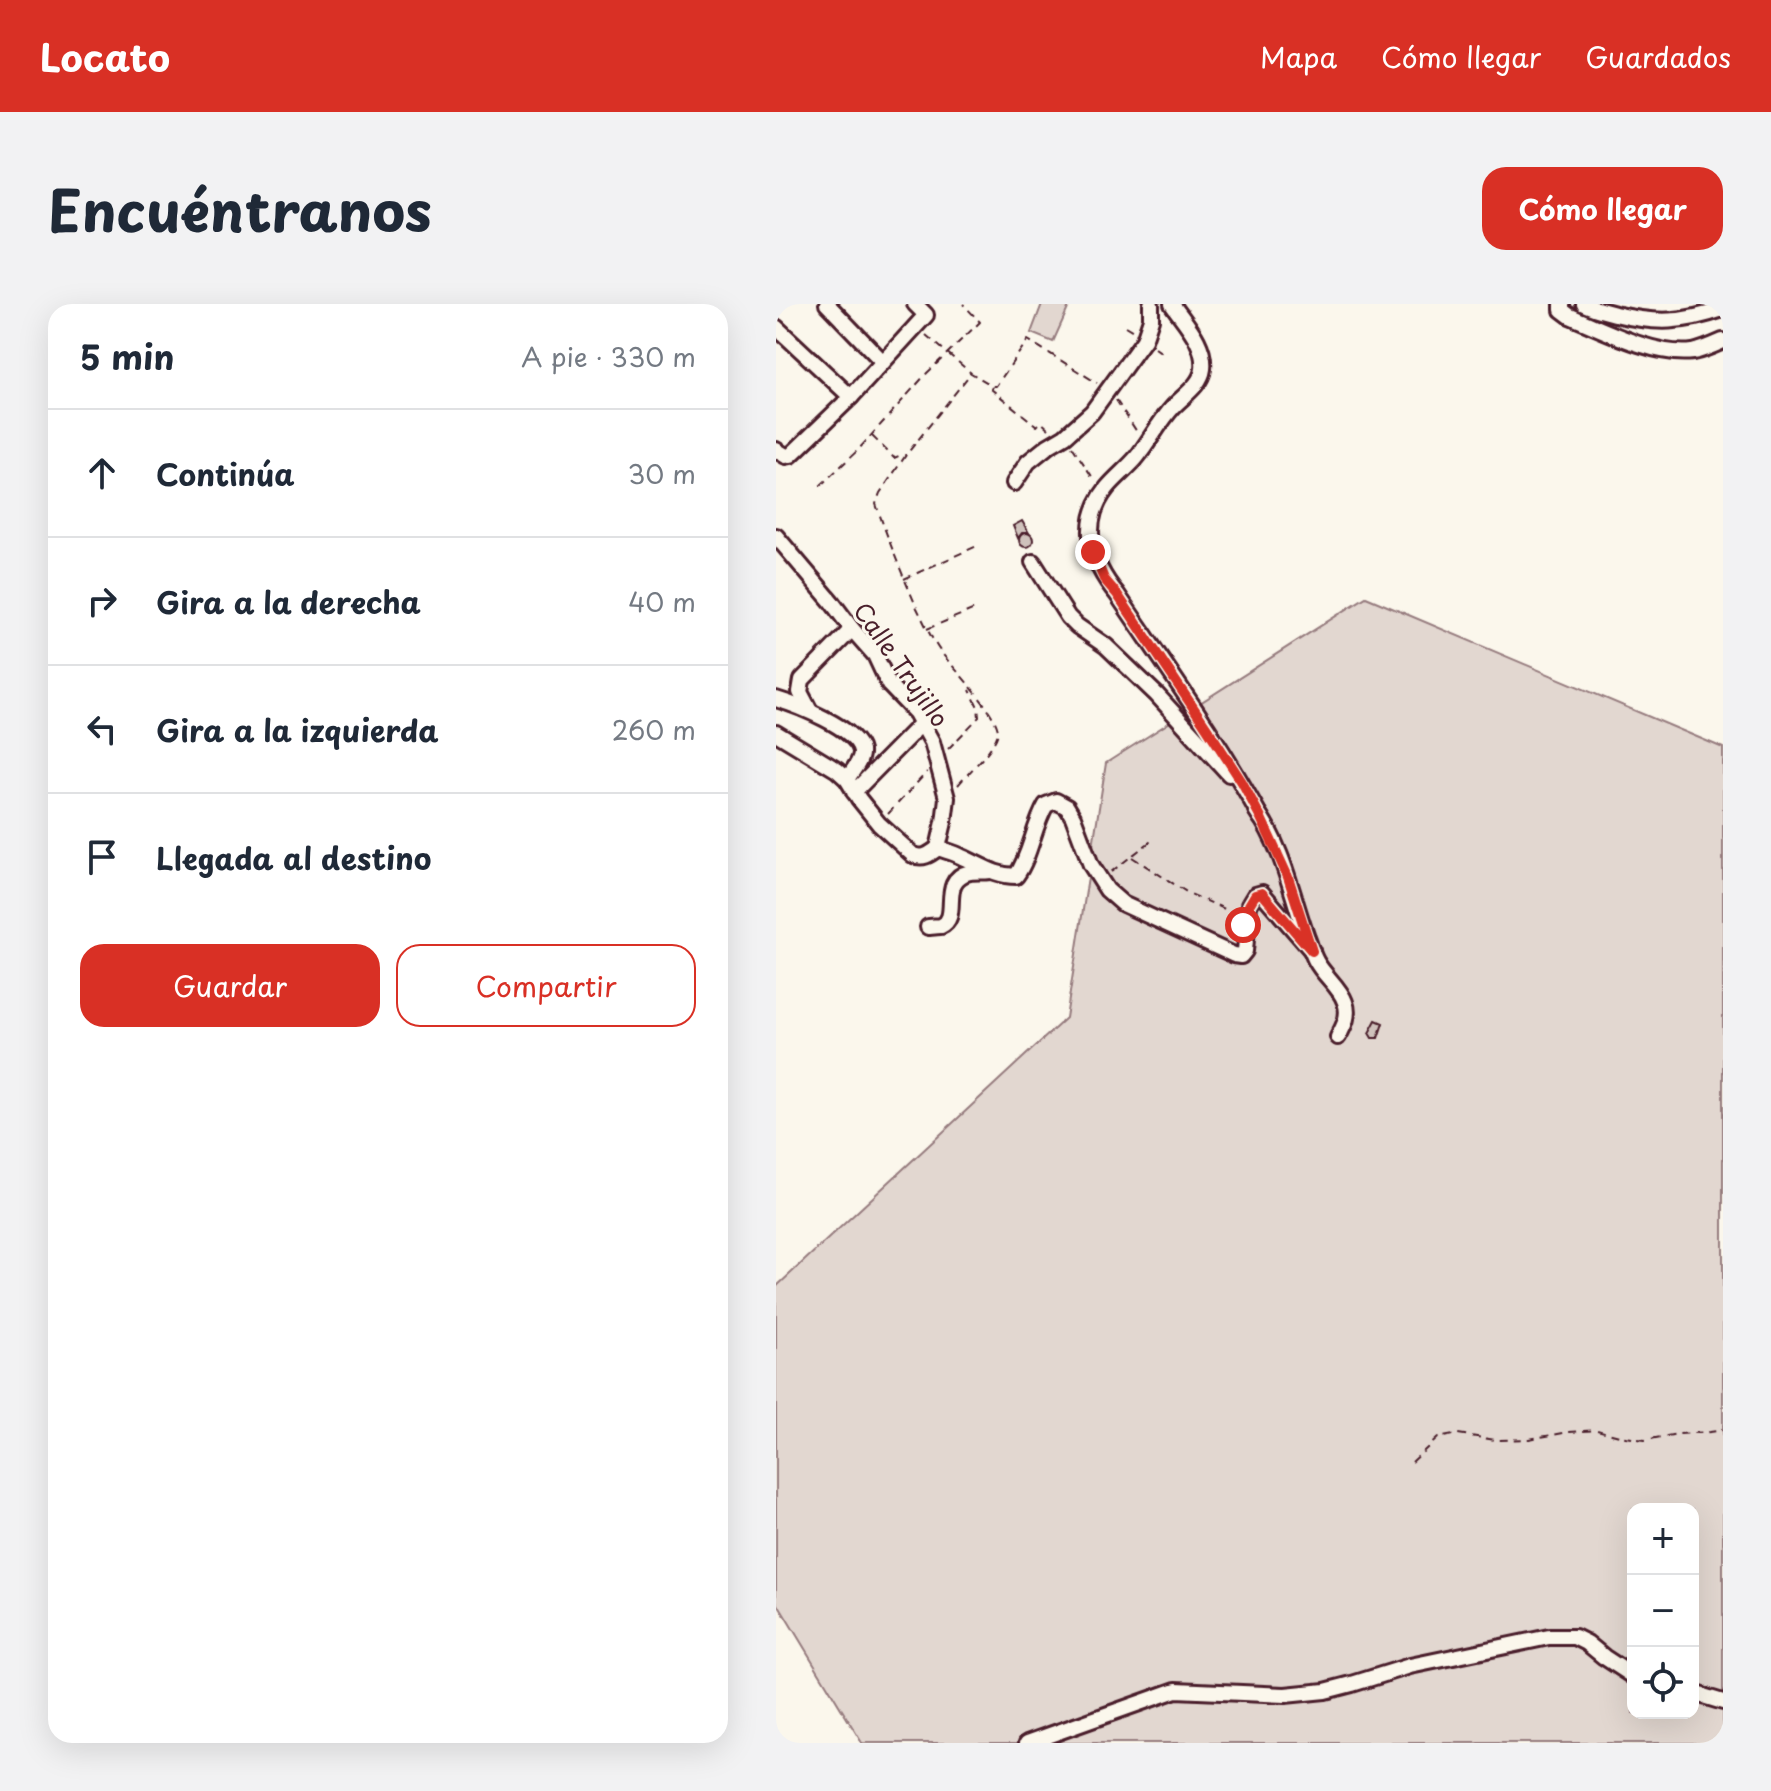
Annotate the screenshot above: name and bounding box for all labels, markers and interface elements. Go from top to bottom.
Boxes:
text: Locato [40,28,170,85]
text: Mapa [1260,35,1337,78]
text: Cómo llegar [1381,35,1541,78]
text: Guardados [1585,35,1731,78]
text: Encuéntranos [48,166,432,251]
button: Cómo llegar [1482,167,1723,250]
text: 5 min [80,330,174,382]
text: A pie · 330 m [521,337,696,376]
icon: ahead [80,451,124,495]
text: Continúa [156,451,295,496]
text: 30 m [628,454,696,493]
route end [1075,534,1111,570]
icon: right [80,579,124,623]
text: Gira a la derecha [156,579,421,624]
text: 40 m [628,582,696,621]
street label: Calle Trujillo [846,594,958,734]
icon: left [80,707,124,751]
text: Gira a la izquierda [156,707,439,752]
text: 260 m [612,710,696,749]
icon: arrive [80,835,124,879]
text: Llegada al destino [156,835,431,880]
route start [1225,907,1261,943]
button: Guardar [80,944,380,1027]
button: Compartir [396,944,696,1027]
map controls [1627,1503,1699,1719]
button: + [1627,1503,1699,1575]
button: − [1627,1575,1699,1647]
button: locate [1627,1647,1699,1719]

